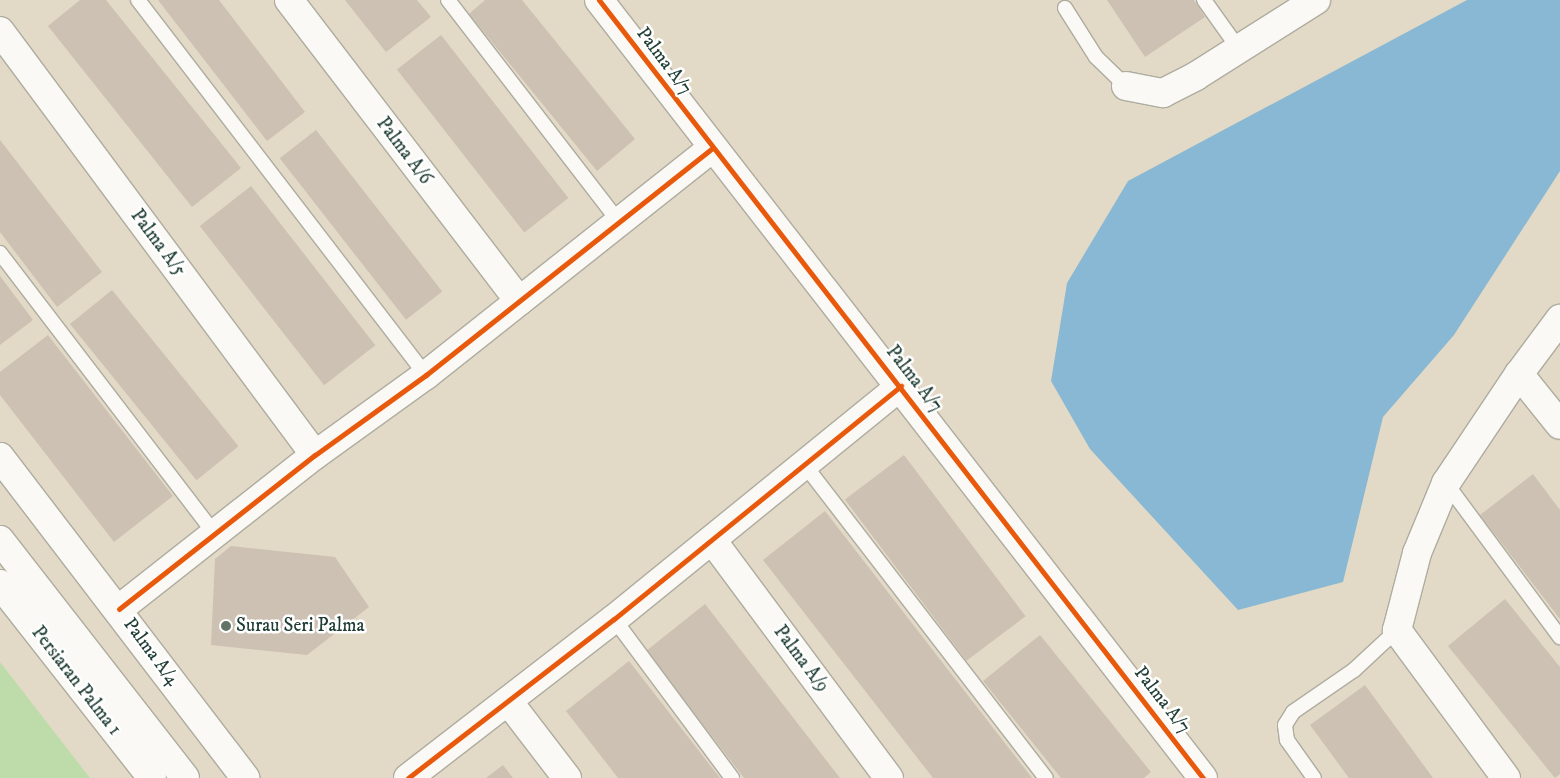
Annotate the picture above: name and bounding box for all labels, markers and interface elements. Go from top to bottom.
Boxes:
street label: Palma A/7 [631,23,697,99]
street label: Palma A/6 [371,113,437,189]
street label: Palma A/5 [125,205,191,281]
street label: Palma A/7 [881,341,947,417]
street label: Palma A/4 [118,614,184,690]
place label: Surau Seri Palma [236,615,365,637]
marker: Surau Seri Palma [220,620,232,632]
street label: Palma A/9 [768,621,834,697]
street label: Persiaran Palma 1 [26,622,126,740]
street label: Palma A/7 [1129,662,1195,738]

